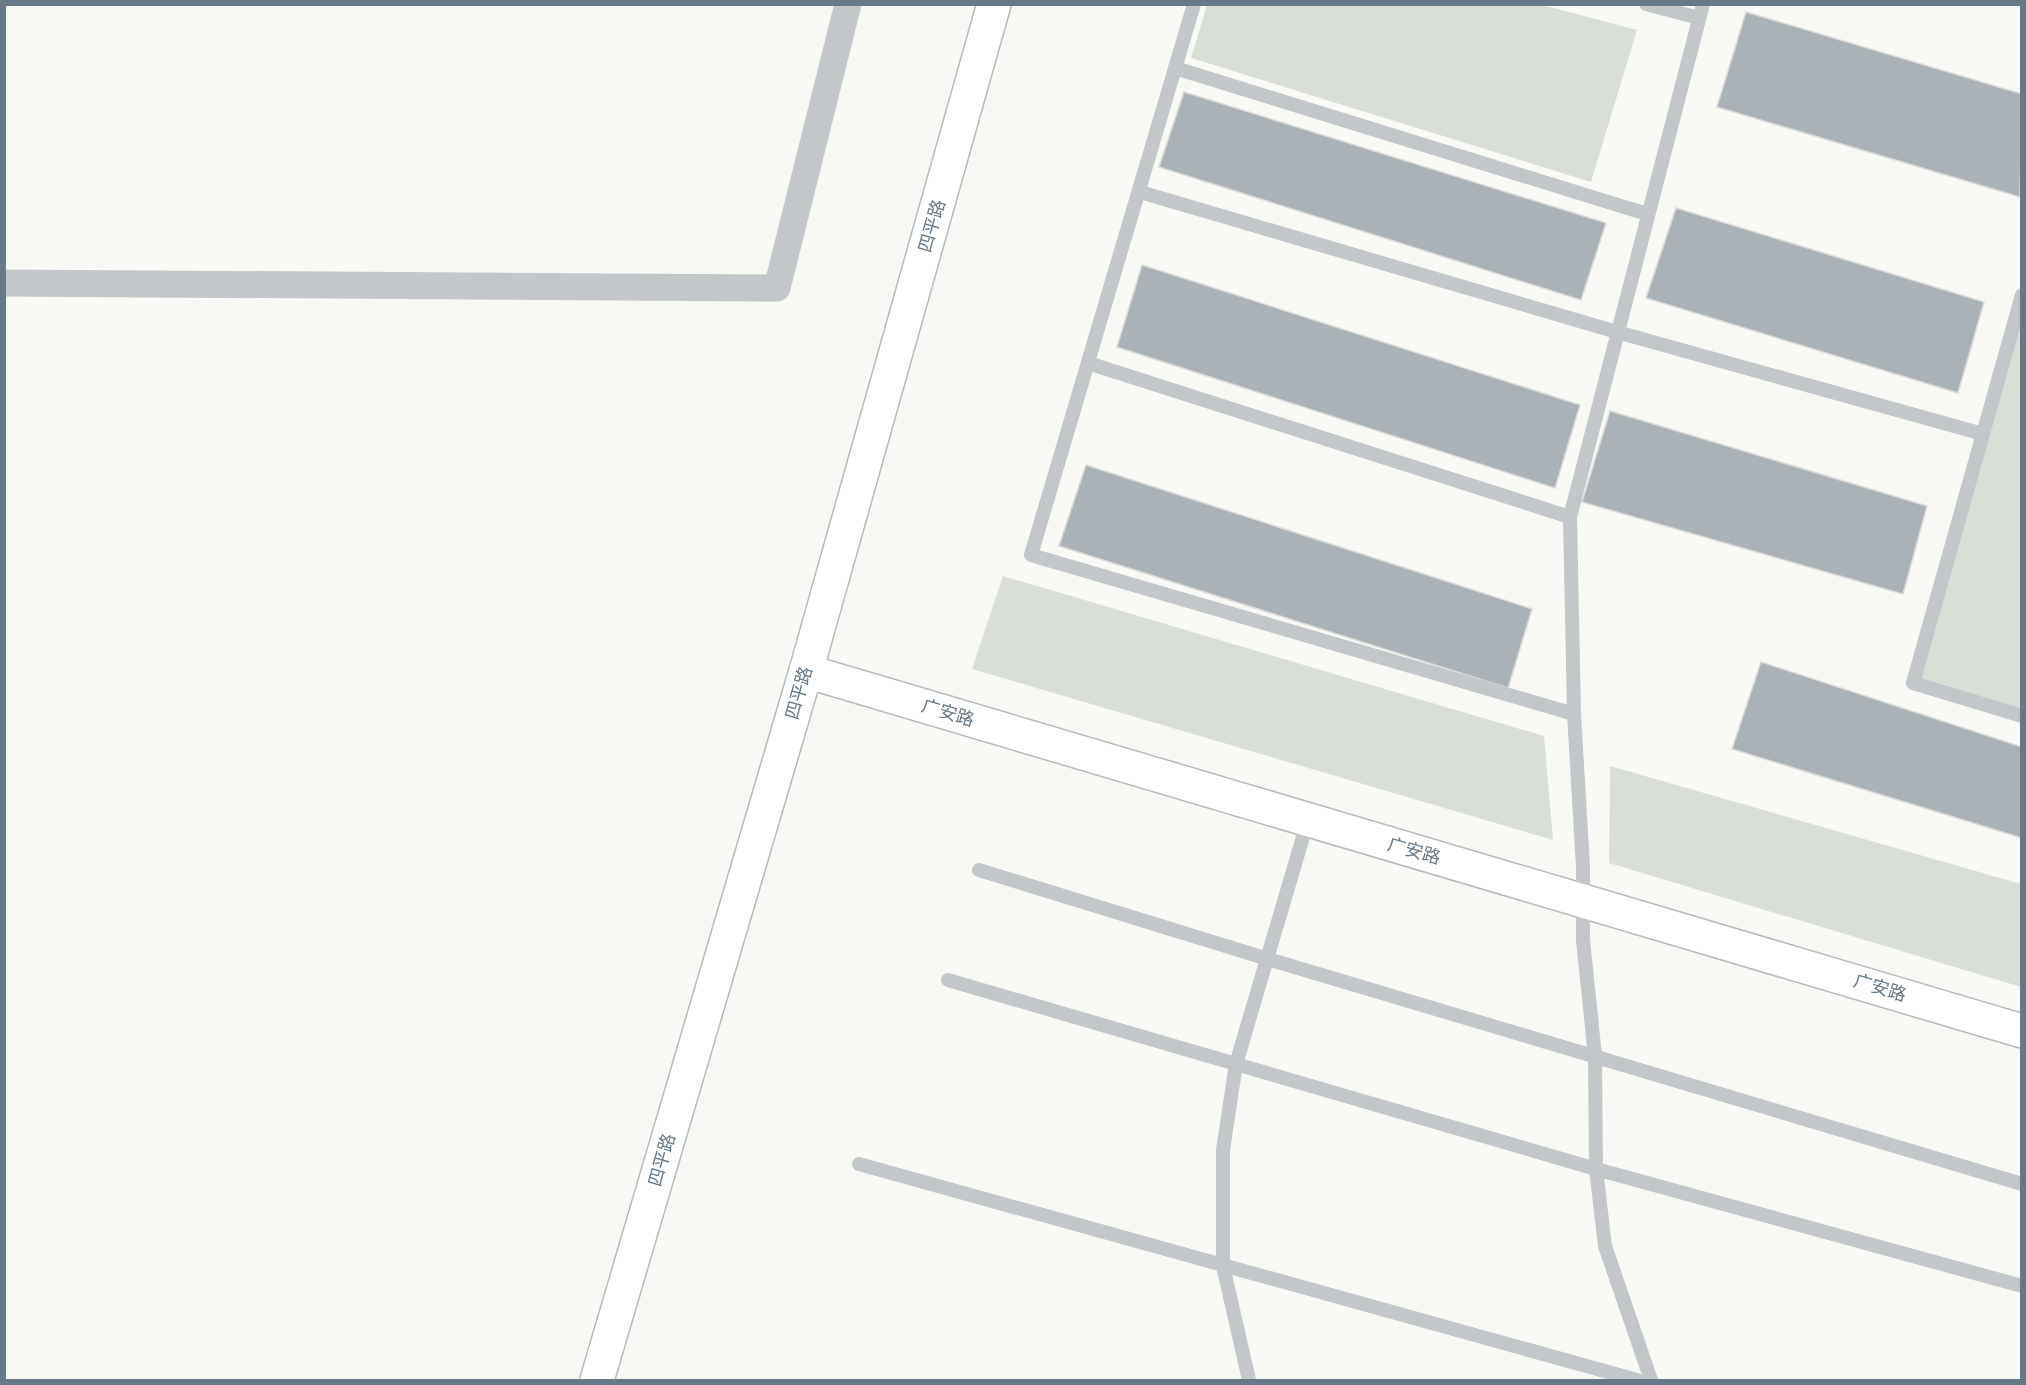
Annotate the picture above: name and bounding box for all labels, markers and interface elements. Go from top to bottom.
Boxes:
street label: 四平路 [913,197,950,255]
street label: 四平路 [780,664,817,722]
street label: 广安路 [919,694,977,731]
street label: 广安路 [1385,832,1443,869]
street label: 广安路 [1851,969,1909,1006]
street label: 四平路 [643,1131,680,1189]

